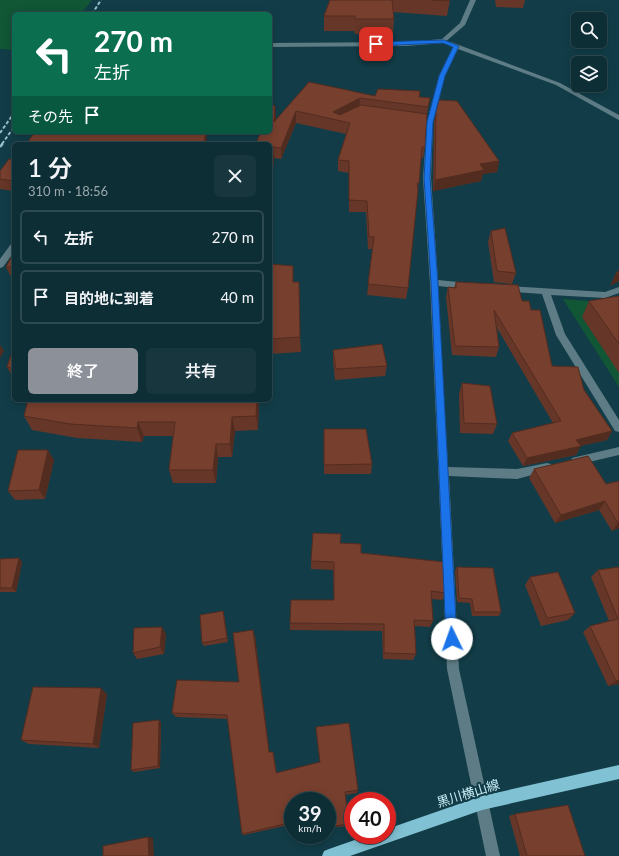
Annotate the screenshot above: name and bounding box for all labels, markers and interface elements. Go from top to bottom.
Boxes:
map controls [571,12,607,92]
button: search [571,12,607,48]
text: 270 m [94,24,173,58]
pin [359,27,393,61]
icon: left [28,28,80,80]
icon: arrive [365,33,387,55]
button: layers [571,56,607,92]
text: 左折 [94,61,130,83]
icon: arrive [81,104,103,126]
text: その先 [28,107,73,125]
text: 1 分 [28,153,72,182]
button: close [214,155,256,197]
text: 310 m · 18:56 [28,183,108,199]
icon: left [30,226,52,248]
text: 270 m [212,228,254,246]
text: 左折 [64,229,94,247]
icon: arrive [30,286,52,308]
text: 40 m [220,288,254,306]
text: 目的地に到着 [64,289,154,307]
button: 終了 [28,348,138,394]
button: 共有 [146,348,256,394]
position arrow [431,618,473,660]
street label: 黒川横山線 [435,776,501,810]
speed limit sign: 40 [344,792,396,844]
text: 39 [298,801,322,825]
text: km/h [298,822,322,834]

